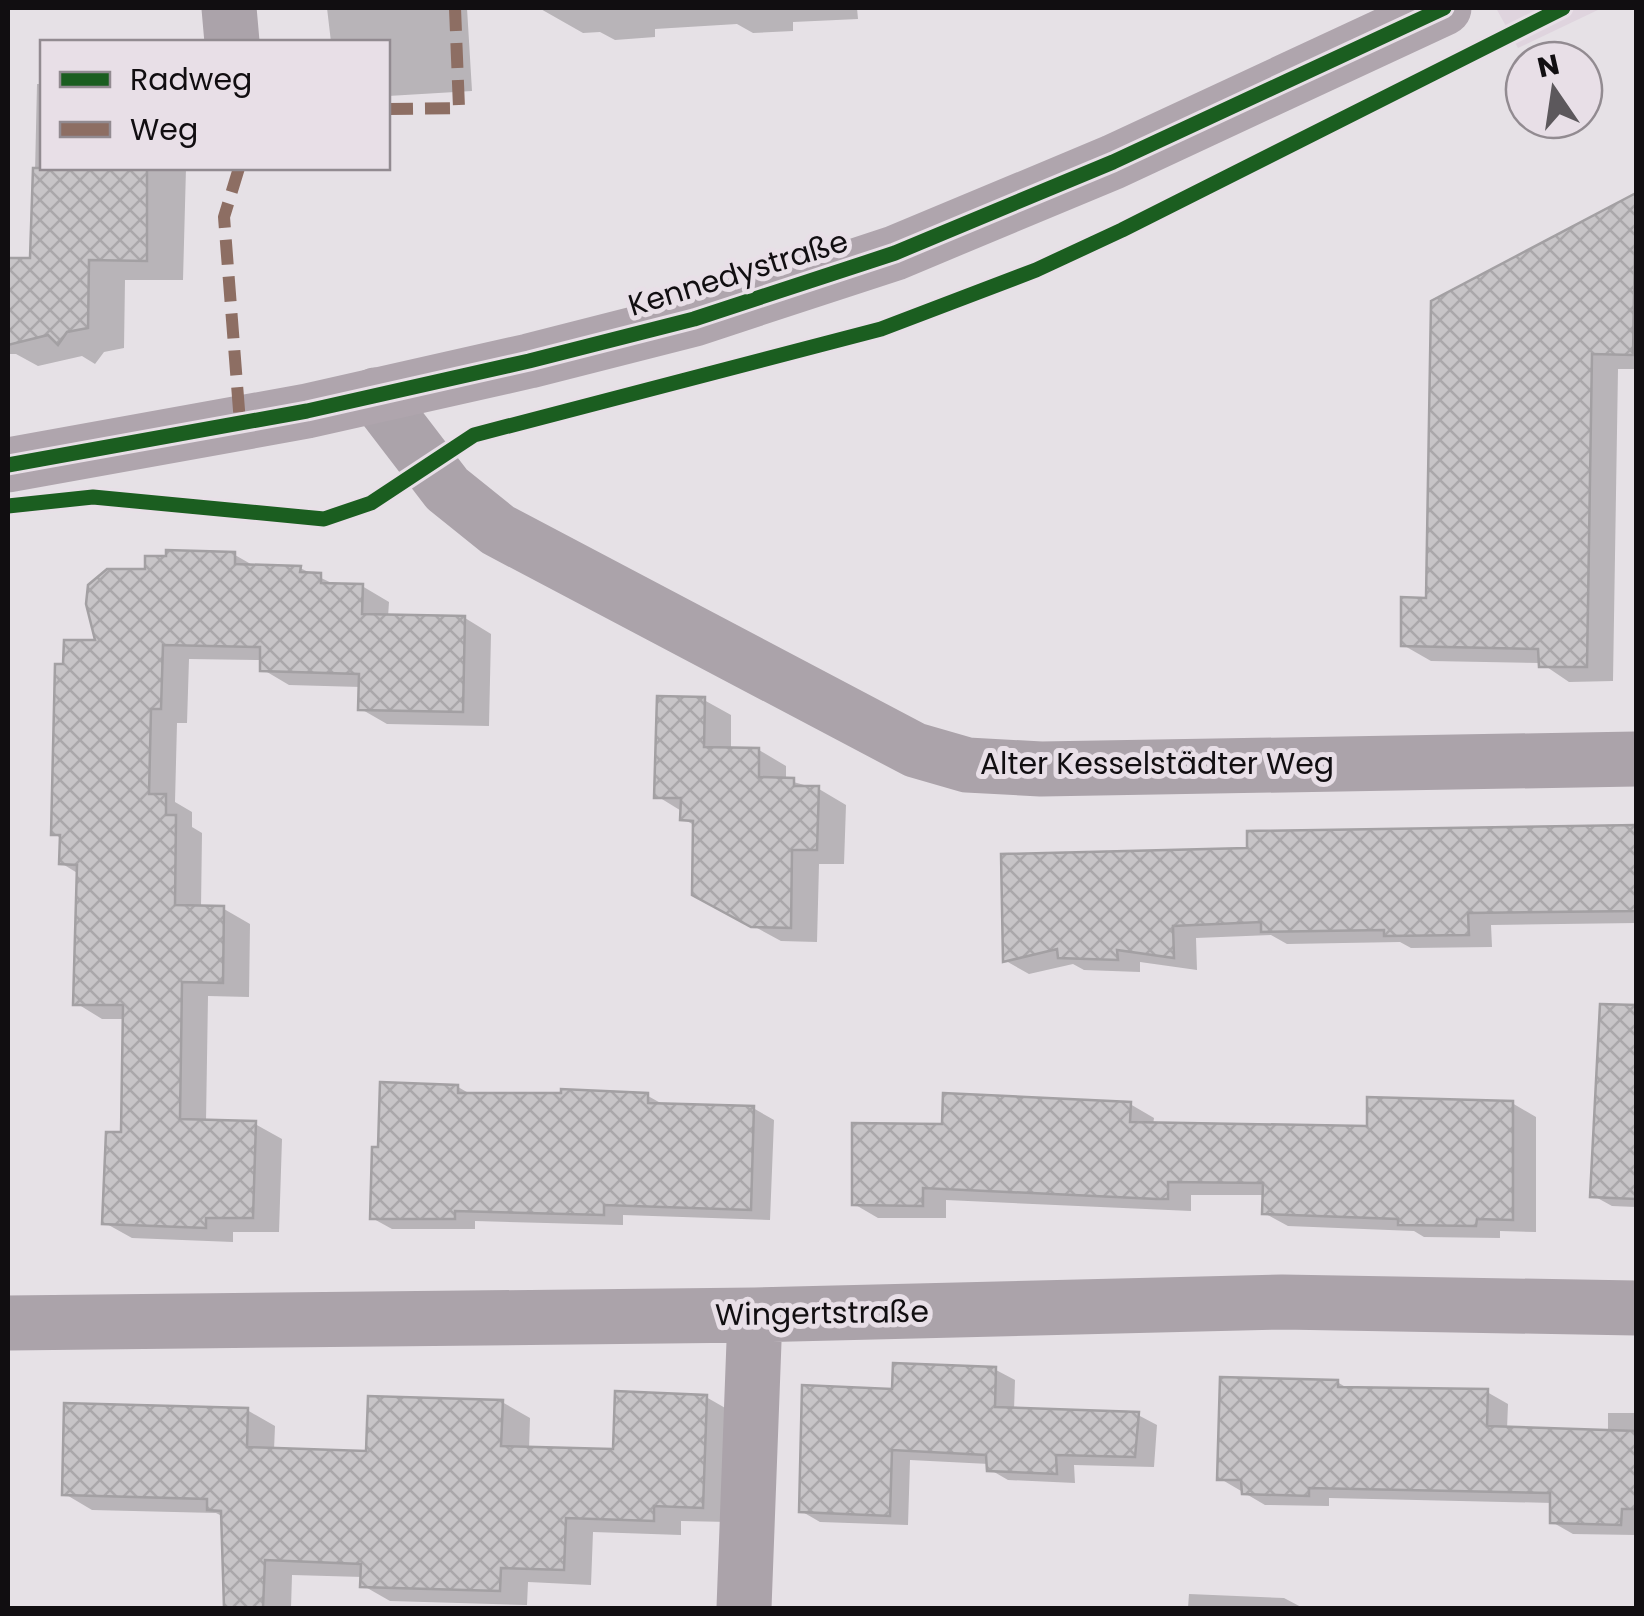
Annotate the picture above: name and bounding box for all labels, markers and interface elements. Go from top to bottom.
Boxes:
legend [40,40,390,170]
north arrow [1504,40,1604,140]
text: N [1534,45,1563,87]
text: Radweg [130,58,252,101]
text: Weg [130,108,198,151]
street label: Kennedystraße [623,219,853,327]
street label: Alter Kesselstädter Weg [980,742,1334,785]
street label: Wingertstraße [715,1290,929,1336]

